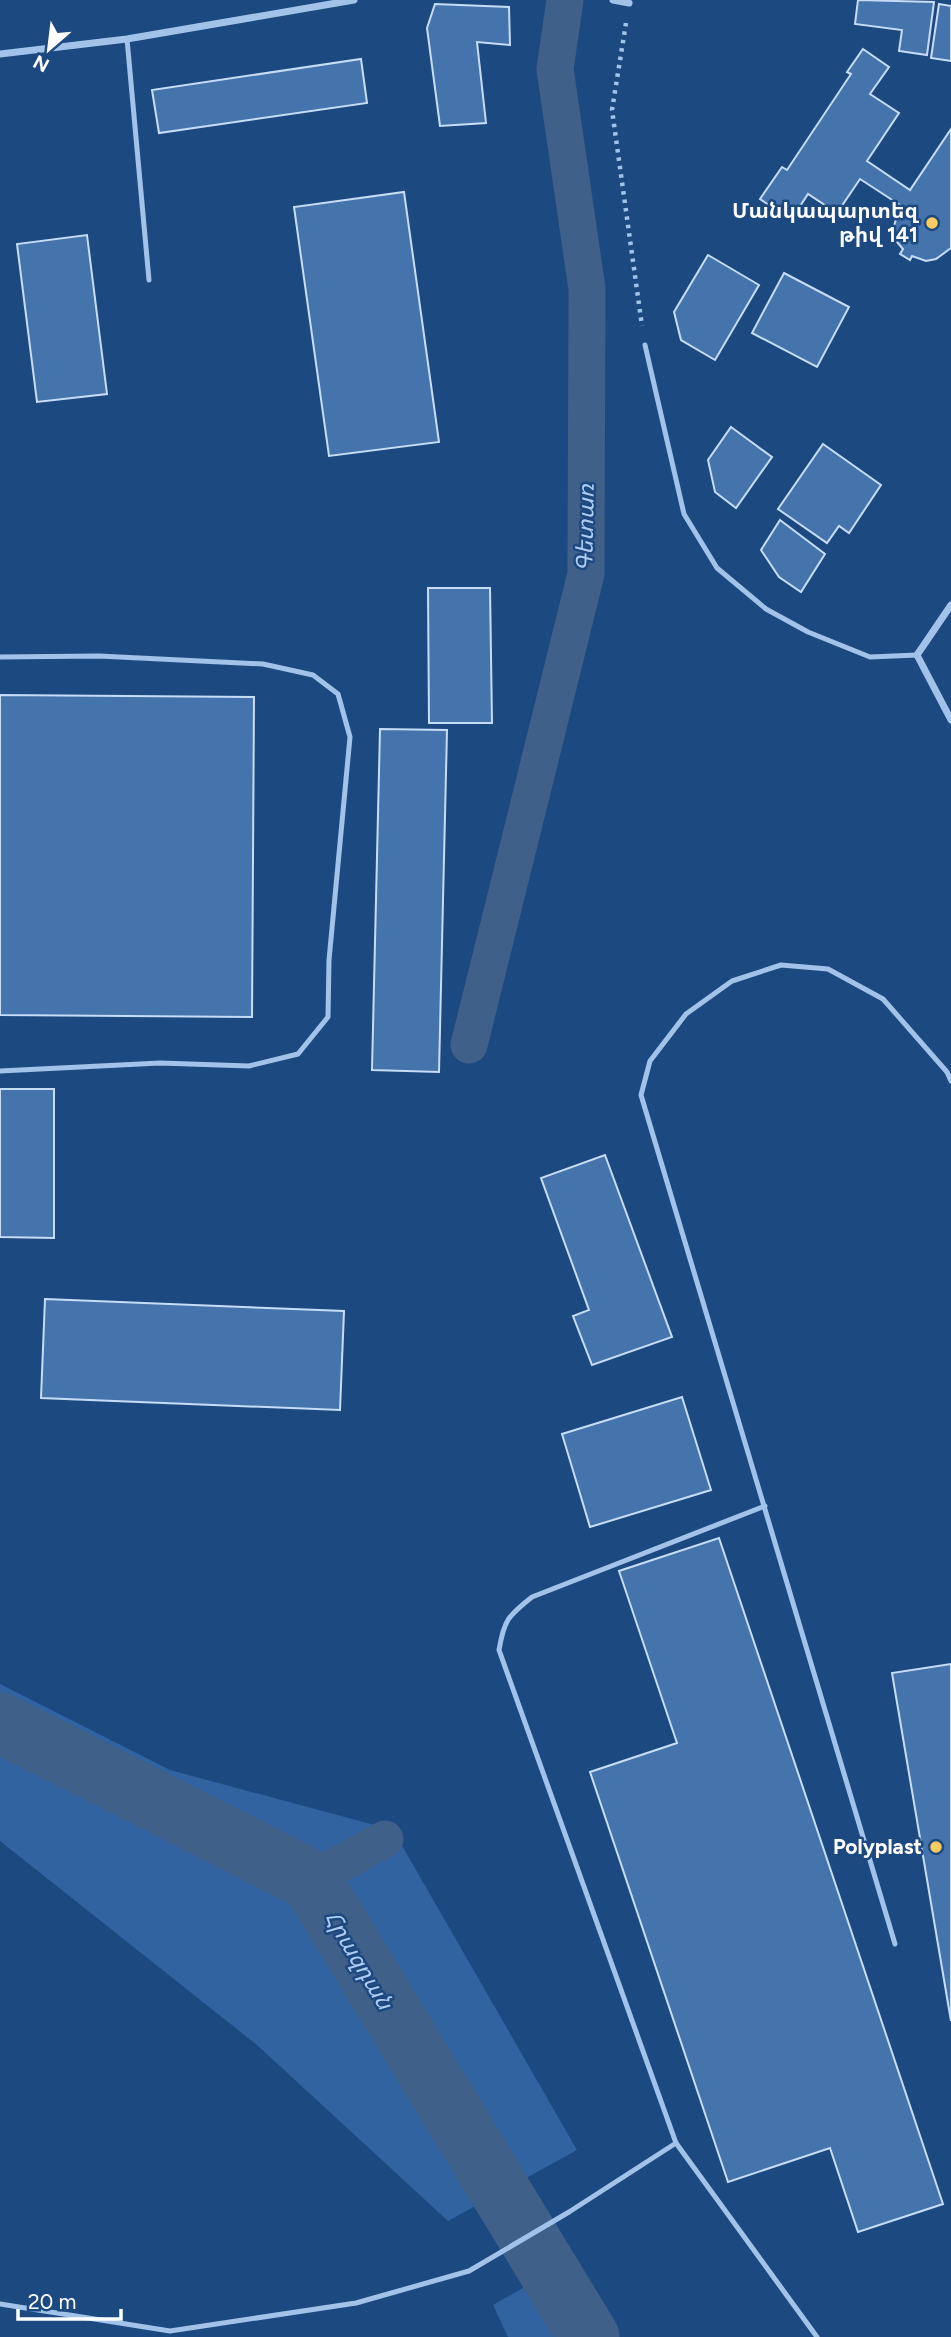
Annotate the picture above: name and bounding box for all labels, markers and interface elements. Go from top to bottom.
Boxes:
north arrow [14,14,84,84]
text: N [29,50,53,77]
place label: Մանկապարտեզ թիվ 141 [732,198,919,247]
marker: Մանկապարտեզ թիվ 141 [924,215,940,231]
water label: Գետառ [570,483,600,572]
place label: Polyplast [833,1834,922,1859]
marker: Polyplast [928,1839,944,1855]
water label: Հրազդան [319,1906,400,2015]
scale bar [18,2278,121,2322]
text: 20 m [28,2289,76,2314]

